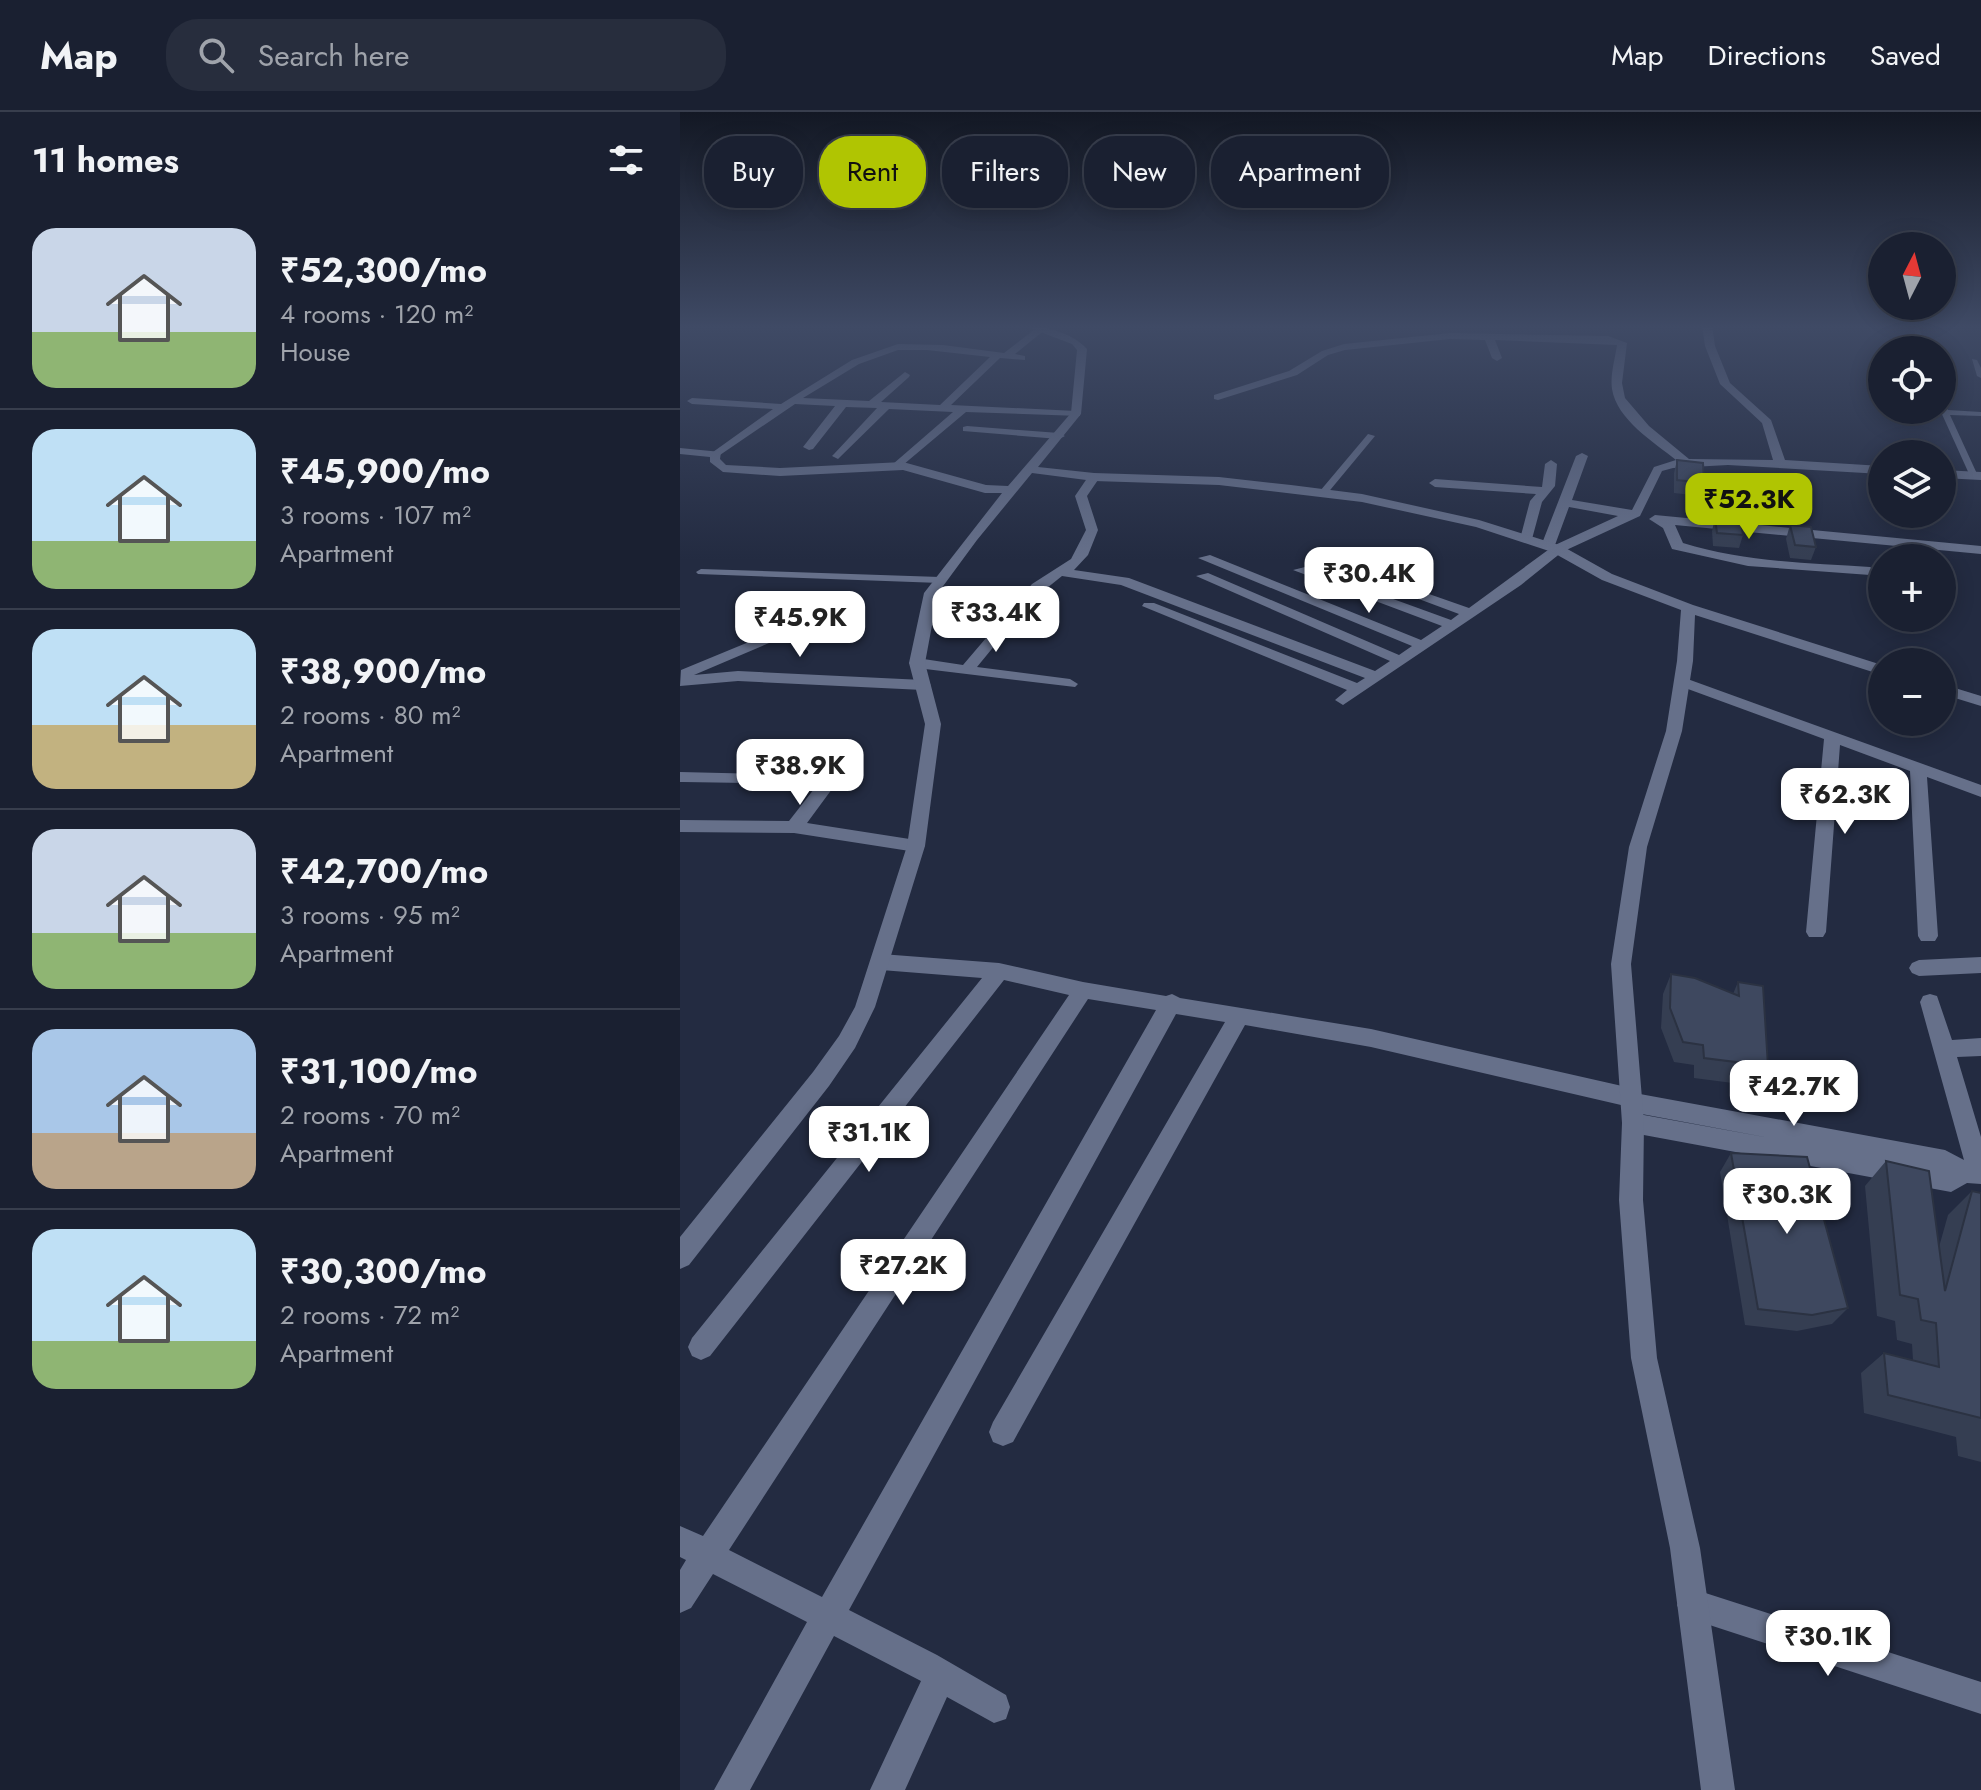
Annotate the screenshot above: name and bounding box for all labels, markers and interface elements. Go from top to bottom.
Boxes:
search box [166,19,726,91]
text: Map [40,28,118,83]
icon: search [194,33,238,77]
text: Search here [258,34,410,77]
text: Map [1611,35,1663,76]
text: Directions [1707,35,1826,76]
text: Saved [1870,35,1941,76]
text: 11 homes [32,136,179,185]
chip: Buy [704,136,803,208]
chip: Rent [819,136,926,208]
chip: Filters [942,136,1068,208]
chip: New [1084,136,1195,208]
chip: Apartment [1211,136,1389,208]
icon: filters [604,138,648,182]
north arrow [1868,232,1956,320]
map controls [1868,232,1956,736]
text: ₹52,300/mo [280,246,487,295]
icon: home [96,260,192,356]
text: 4 rooms · 120 m² [280,295,473,333]
text: House [280,333,350,371]
button: locate [1868,336,1956,424]
button: layers [1868,440,1956,528]
text: ₹45,900/mo [280,447,490,496]
icon: home [96,461,192,557]
pin: ₹52.3K [1684,473,1814,541]
text: ₹52.3K [1703,480,1795,518]
text: 3 rooms · 107 m² [280,496,471,534]
text: Apartment [280,534,393,572]
button: + [1868,544,1956,632]
pin: ₹30.4K [1304,547,1434,615]
text: ₹30.4K [1323,554,1415,592]
pin: ₹33.4K [931,586,1061,654]
pin: ₹45.9K [735,591,865,659]
text: ₹33.4K [950,593,1042,631]
text: ₹45.9K [753,598,847,636]
text: ₹38,900/mo [280,647,486,696]
button: − [1868,648,1956,736]
icon: home [96,661,192,757]
text: 2 rooms · 80 m² [280,696,461,734]
text: Apartment [280,734,393,772]
pin: ₹38.9K [735,739,865,807]
text: ₹38.9K [755,746,845,784]
pin: ₹62.3K [1780,768,1910,836]
text: ₹62.3K [1799,775,1891,813]
text: ₹42,700/mo [280,847,488,896]
icon: home [96,861,192,957]
text: 3 rooms · 95 m² [280,896,460,934]
text: Apartment [280,934,393,972]
text: ₹31,100/mo [280,1047,477,1096]
pin: ₹42.7K [1729,1060,1859,1128]
icon: home [96,1061,192,1157]
text: ₹42.7K [1748,1067,1840,1105]
text: 2 rooms · 70 m² [280,1096,460,1134]
pin: ₹31.1K [804,1106,934,1174]
text: ₹31.1K [827,1113,911,1151]
text: Apartment [280,1134,393,1172]
pin: ₹30.3K [1722,1168,1852,1236]
text: ₹30.3K [1742,1175,1832,1213]
pin: ₹27.2K [838,1239,968,1307]
text: ₹27.2K [859,1246,947,1284]
text: ₹30,300/mo [280,1247,486,1296]
icon: home [96,1261,192,1357]
text: 2 rooms · 72 m² [280,1296,459,1334]
text: Apartment [280,1334,393,1372]
pin: ₹30.1K [1763,1610,1893,1678]
text: ₹30.1K [1784,1617,1872,1655]

